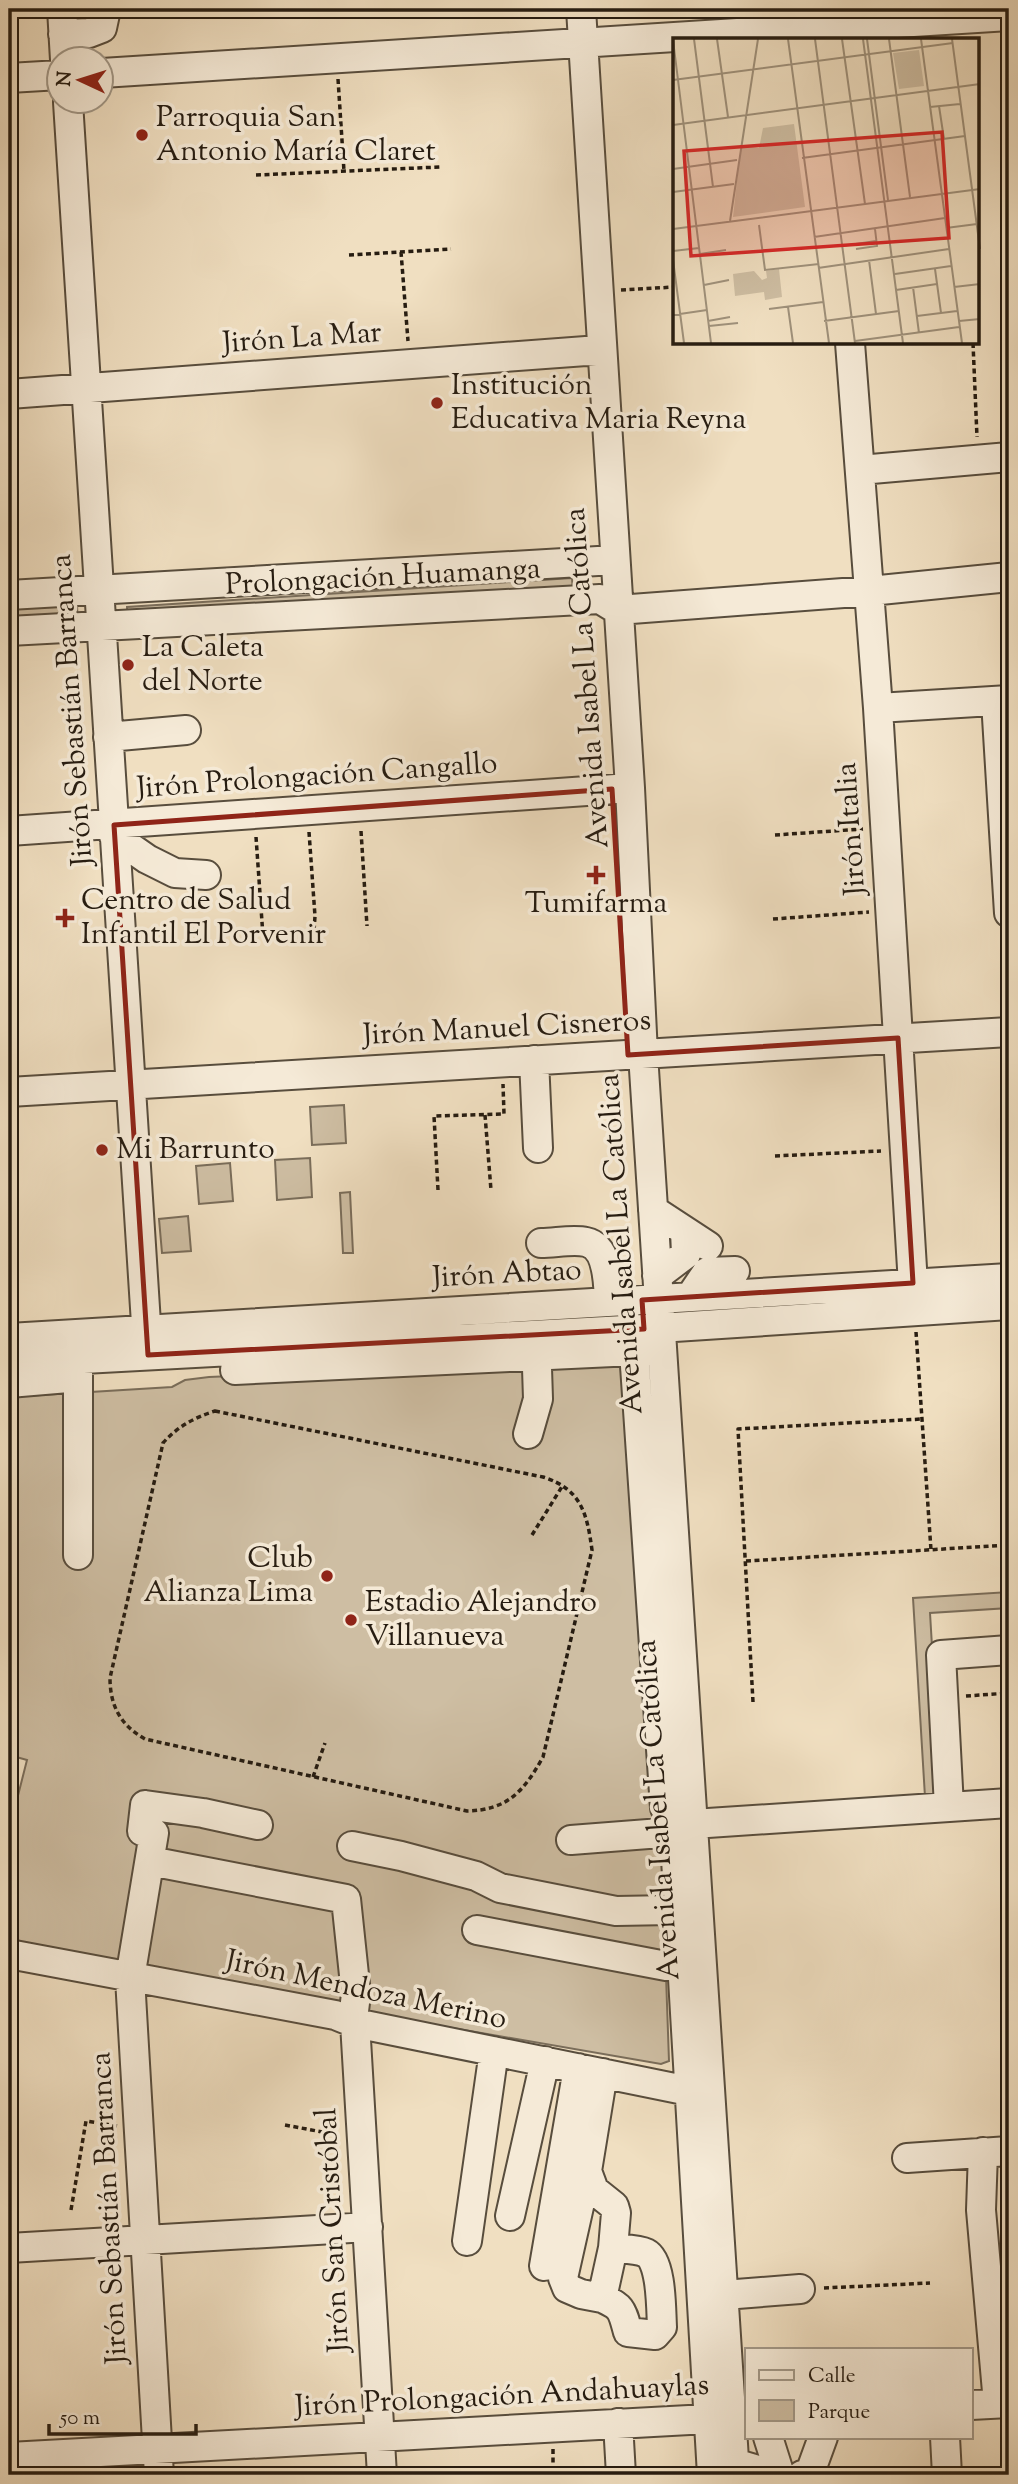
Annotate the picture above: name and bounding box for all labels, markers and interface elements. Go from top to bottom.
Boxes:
inset map [673,38,979,345]
north arrow [46,46,116,116]
text: N [52,70,80,87]
place label: Parroquia San Antonio María Claret [156,97,436,174]
marker: Parroquia San Antonio María Claret [134,127,150,143]
street label: Jirón La Mar [219,312,383,366]
place label: Institución Educativa Maria Reyna [451,365,747,442]
marker: Institución Educativa Maria Reyna [429,395,445,411]
street label: Avenida Isabel La Católica [555,506,621,850]
street label: Prolongación Huamanga [224,548,542,608]
street label: Jirón Sebastián Barranca [41,552,105,869]
place label: La Caleta del Norte [142,627,264,704]
marker: La Caleta del Norte [120,657,136,673]
street label: Jirón Prolongación Cangallo [133,743,499,811]
street label: Jirón Italia [826,761,878,899]
marker: Tumifarma [588,867,604,883]
place label: Centro de Salud Infantil El Porvenir [81,880,326,957]
place label: Tumifarma [525,883,668,926]
marker: Centro de Salud Infantil El Porvenir [55,908,75,928]
street label: Jirón Manuel Cisneros [360,1000,652,1058]
street label: Avenida Isabel La Católica [589,1072,655,1416]
place label: Mi Barrunto [116,1129,275,1172]
marker: Mi Barrunto [94,1142,110,1158]
street label: Jirón Abtao [429,1250,583,1300]
place label: Club Alianza Lima [143,1538,313,1615]
marker: Club Alianza Lima [319,1568,335,1584]
place label: Estadio Alejandro Villanueva [365,1582,597,1659]
marker: Estadio Alejandro Villanueva [343,1612,359,1628]
street label: Avenida Isabel La Católica [626,1638,692,1982]
street label: Jirón Mendoza Merino [219,1940,511,2042]
street label: Jirón Sebastián Barranca [80,2051,140,2367]
street label: Jirón San Cristóbal [306,2107,362,2355]
legend [745,2348,972,2438]
text: Calle [808,2362,856,2392]
street label: Jirón Prolongación Andahuaylas [292,2365,710,2429]
scale bar [49,2393,196,2437]
text: Parque [808,2398,870,2428]
text: 50 m [59,2404,100,2434]

